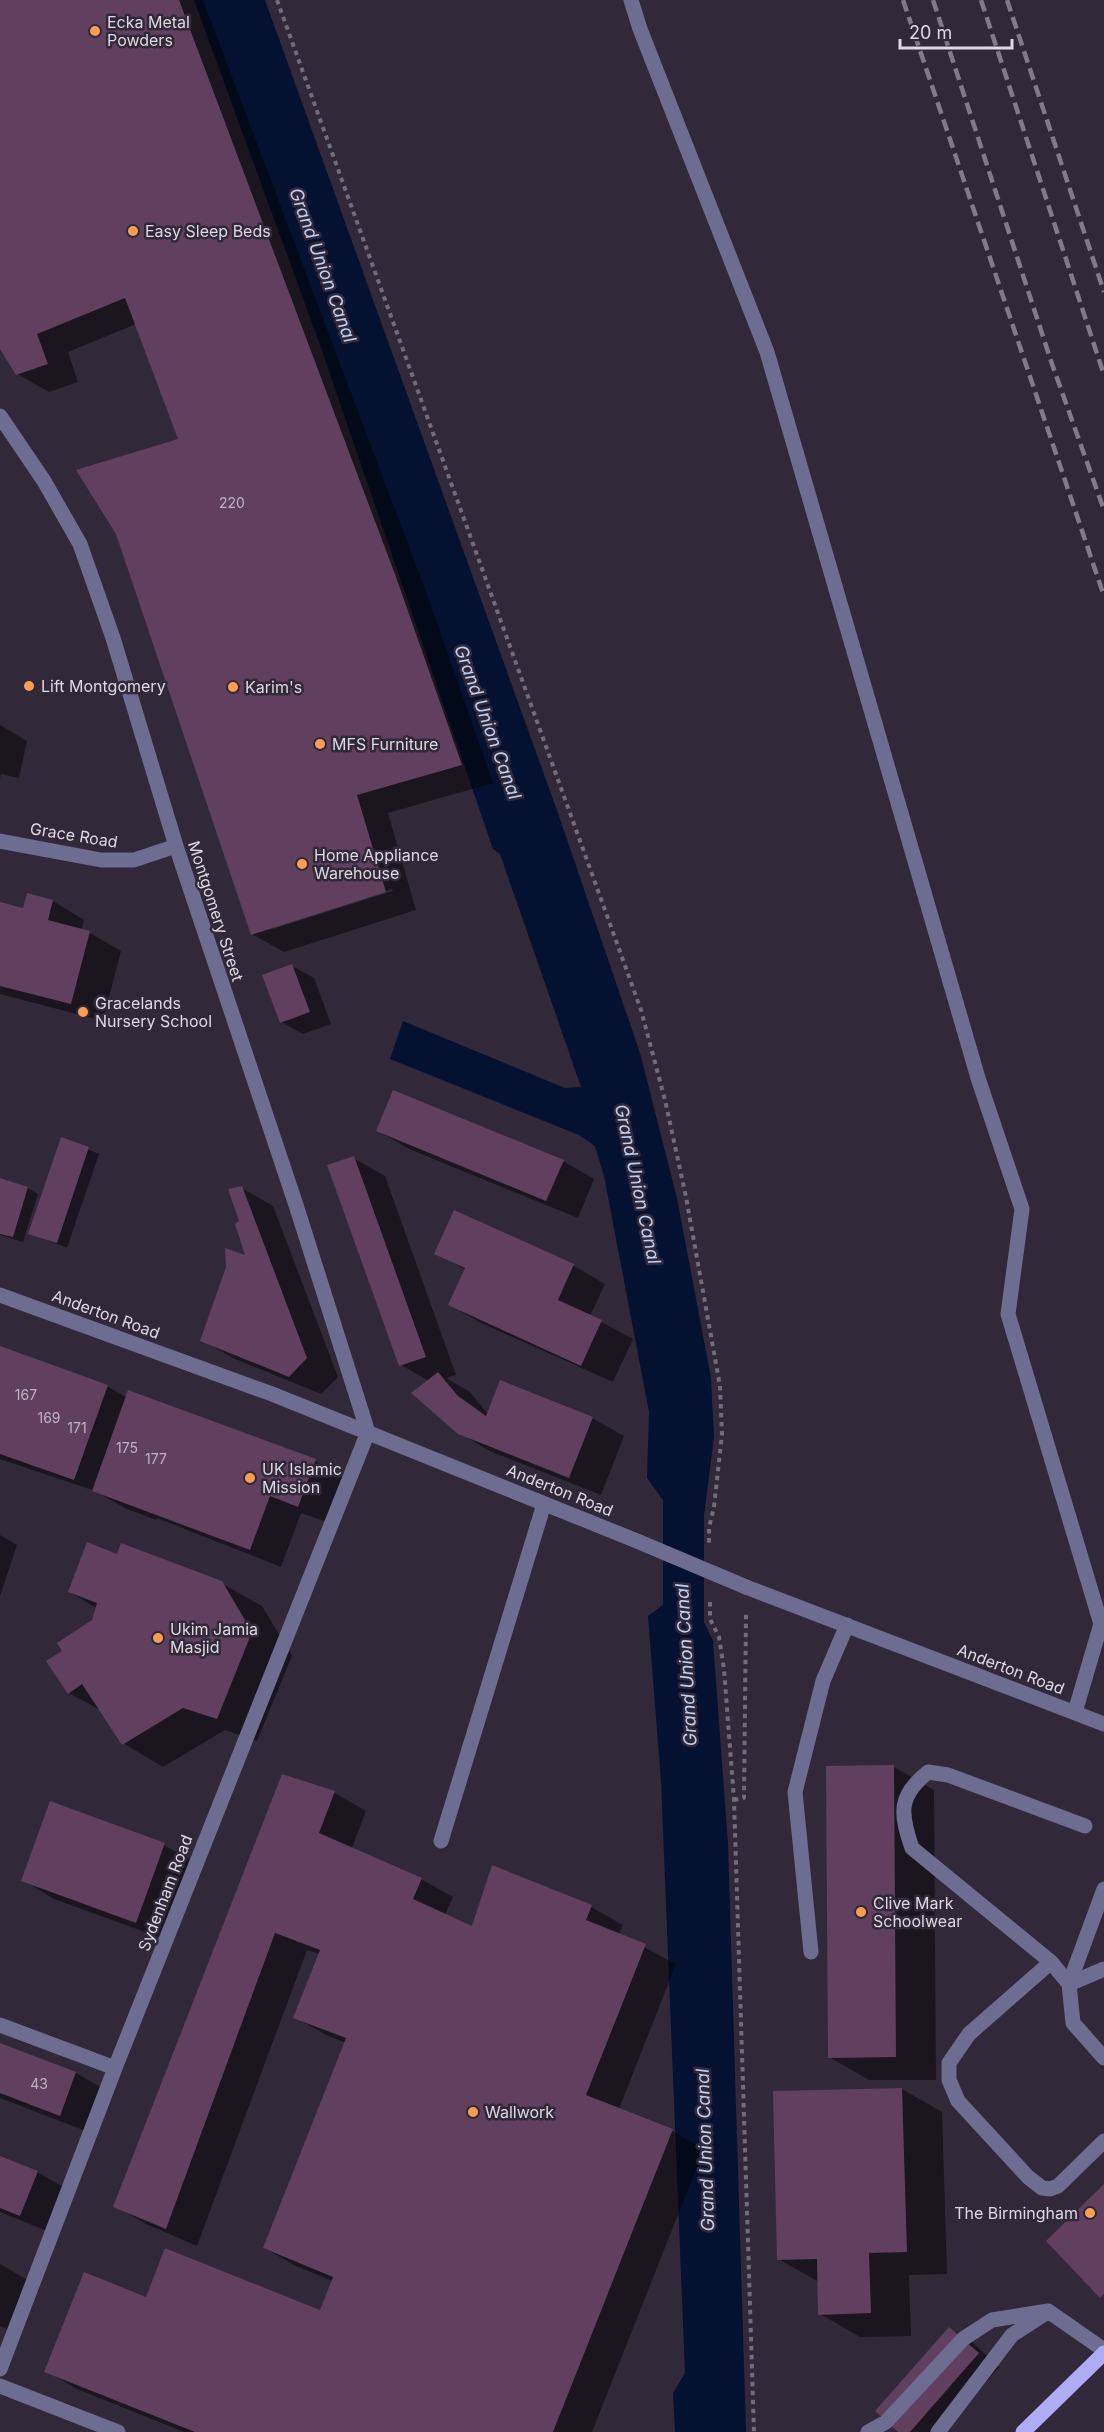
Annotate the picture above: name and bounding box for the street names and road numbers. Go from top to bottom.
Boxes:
street label: Grace Road [29,818,119,852]
street label: Montgomery Street [184,838,248,984]
street label: Anderton Road [49,1285,163,1343]
street label: Anderton Road [504,1460,616,1520]
street label: Anderton Road [955,1639,1067,1699]
street label: Sydenham Road [134,1832,196,1954]

